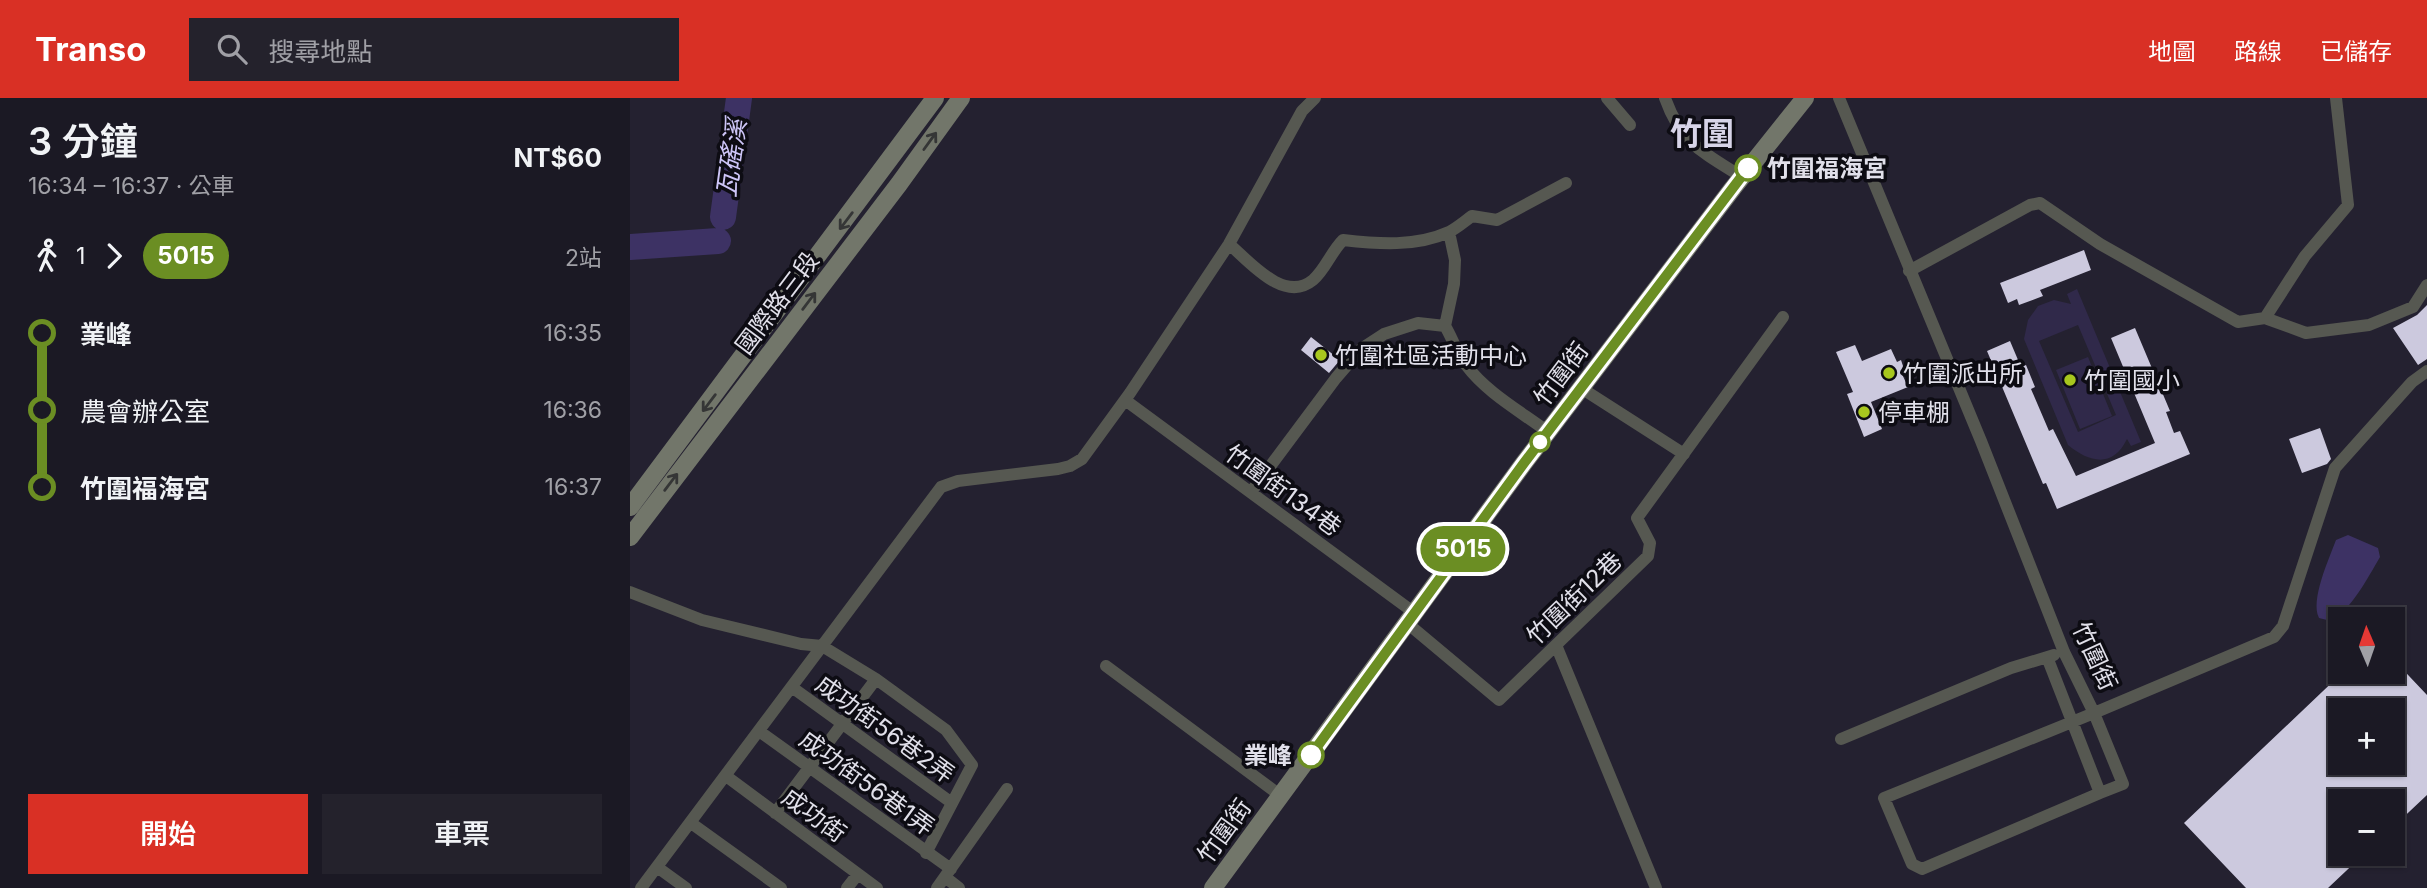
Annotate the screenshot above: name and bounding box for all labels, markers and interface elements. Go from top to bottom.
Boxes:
search box [189,18,679,81]
text: Transo [35,29,147,69]
icon: search [213,30,251,68]
text: 搜尋地點 [269,36,373,67]
text: 地圖 [2148,37,2196,66]
text: 路線 [2234,37,2282,66]
text: 已儲存 [2320,37,2392,66]
water label: 瓦磘溪 [710,113,752,199]
district label: 竹圍 [1670,114,1734,153]
text: 3 分鐘 [28,118,138,164]
one-way arrow [923,132,937,151]
text: NT$60 [513,142,602,173]
place label: 竹圍福海宮 [1767,154,1887,183]
marker: 竹圍福海宮 [1735,155,1761,181]
text: 16:34 – 16:37 · 公車 [28,172,235,200]
one-way arrow [838,211,853,229]
icon: walk [28,237,66,275]
icon: forward [95,237,133,275]
text: 5015 [157,241,215,270]
text: 1 [76,242,85,270]
text: 2站 [565,244,602,272]
street label: 國際路三段 [729,246,825,360]
one-way arrow [802,293,817,311]
text: 業峰 [80,319,132,350]
text: 16:35 [544,319,602,347]
street label: 竹圍街 [1528,337,1594,411]
place label: 竹圍社區活動中心 [1335,341,1527,370]
marker: 竹圍社區活動中心 [1313,347,1329,363]
place label: 竹圍派出所 [1903,359,2023,388]
marker: 竹圍派出所 [1881,365,1897,381]
place label: 竹圍國小 [2084,366,2180,395]
marker: 竹圍國小 [2062,372,2078,388]
one-way arrow [702,393,717,411]
text: 農會辦公室 [80,396,210,427]
text: 16:36 [543,396,602,424]
place label: 停車棚 [1878,398,1950,427]
marker: 停車棚 [1856,404,1872,420]
unlabelled marker [1530,432,1550,452]
street label: 竹圍街134巷 [1219,438,1347,542]
text: 竹圍福海宮 [80,473,210,504]
text: 16:37 [545,473,602,501]
one-way arrow [664,473,678,492]
line badge: 5015 [1414,526,1512,572]
text: 5015 [1434,534,1492,563]
street label: 竹圍街12巷 [1521,546,1627,650]
north arrow [2328,607,2404,684]
map controls [2328,607,2405,866]
street label: 竹圍街 [2067,617,2123,695]
street label: 成功街56巷2弄 [810,669,960,789]
button: + [2328,698,2405,775]
street label: 成功街56巷1弄 [794,725,940,841]
place label: 業峰 [1244,741,1292,770]
marker: 業峰 [1298,742,1324,768]
street label: 成功街 [776,782,852,848]
button: − [2328,789,2405,866]
street label: 竹圍街 [1191,793,1257,869]
button: 開始 [28,794,308,874]
button: 車票 [322,794,602,874]

